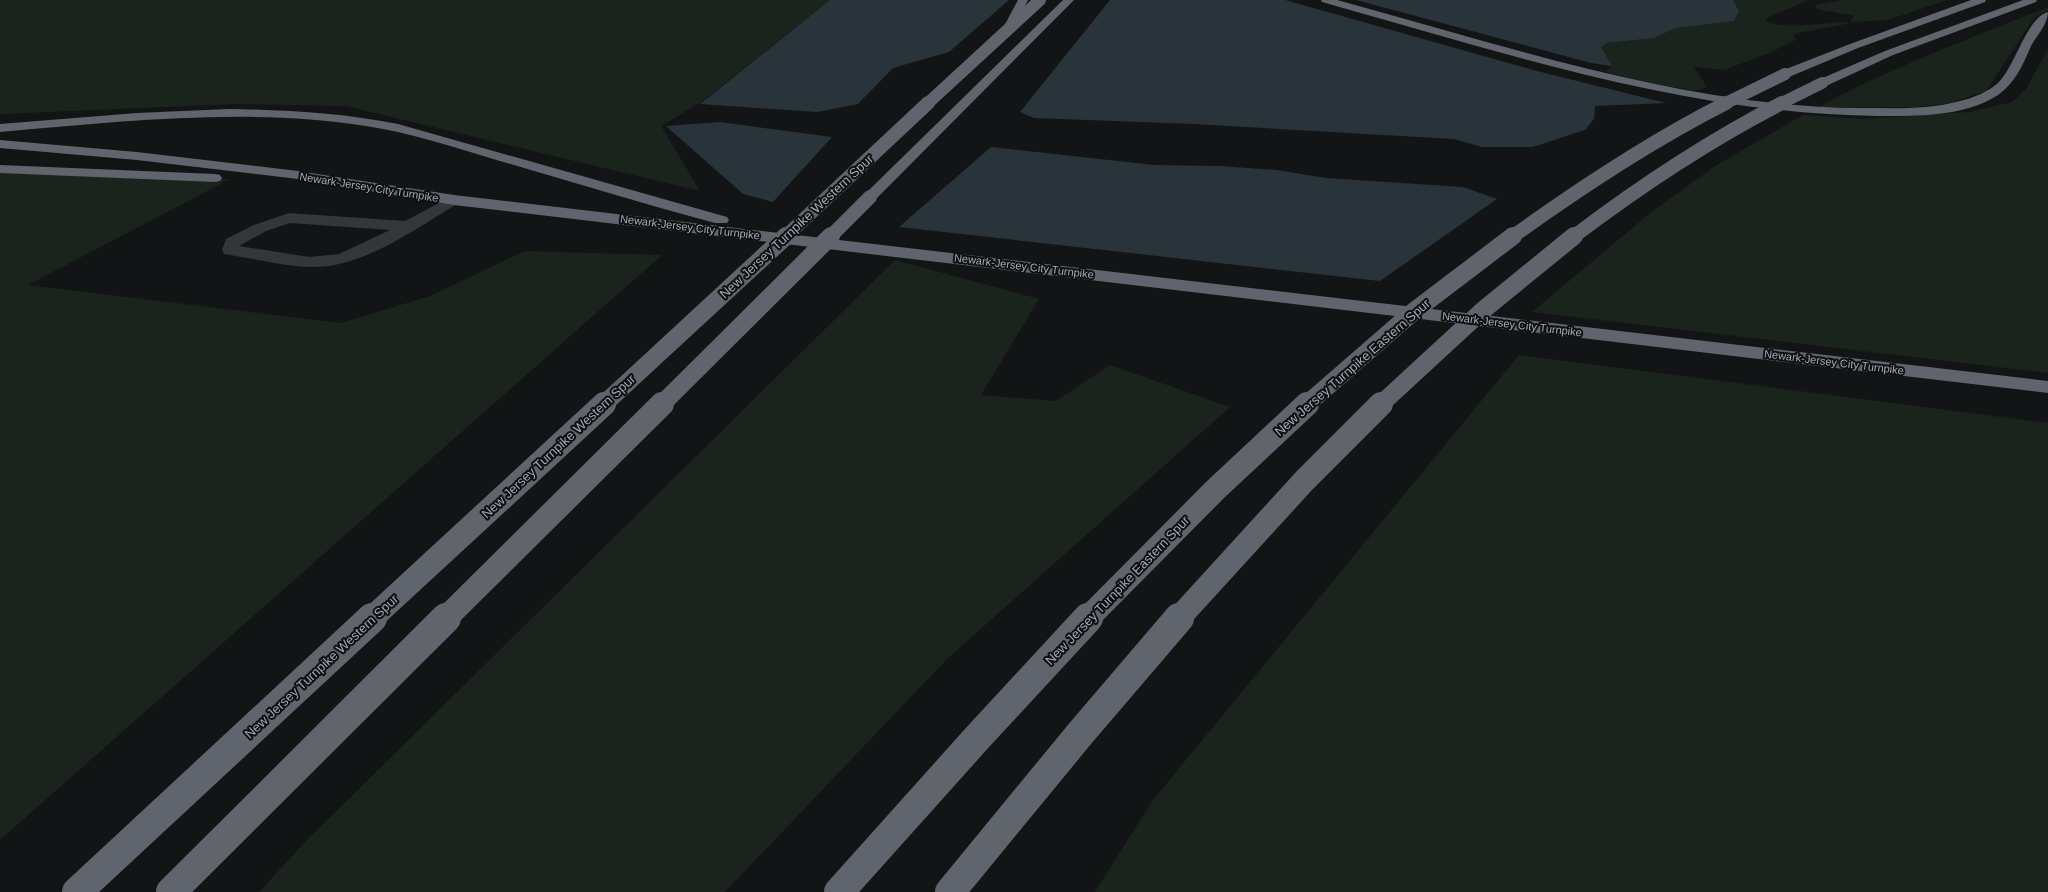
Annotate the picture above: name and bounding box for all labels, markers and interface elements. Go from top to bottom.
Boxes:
street label: New Jersey Turnpike Western Spur [717,151,877,301]
street label: Newark-Jersey City Turnpike [299,170,439,204]
street label: Newark-Jersey City Turnpike [619,212,761,242]
street label: Newark-Jersey City Turnpike [953,251,1095,281]
street label: New Jersey Turnpike Eastern Spur [1272,295,1434,439]
street label: Newark-Jersey City Turnpike [1441,309,1583,339]
street label: Newark-Jersey City Turnpike [1763,347,1905,377]
street label: New Jersey Turnpike Western Spur [479,371,639,521]
street label: New Jersey Turnpike Eastern Spur [1042,512,1193,668]
street label: New Jersey Turnpike Western Spur [242,591,402,741]

